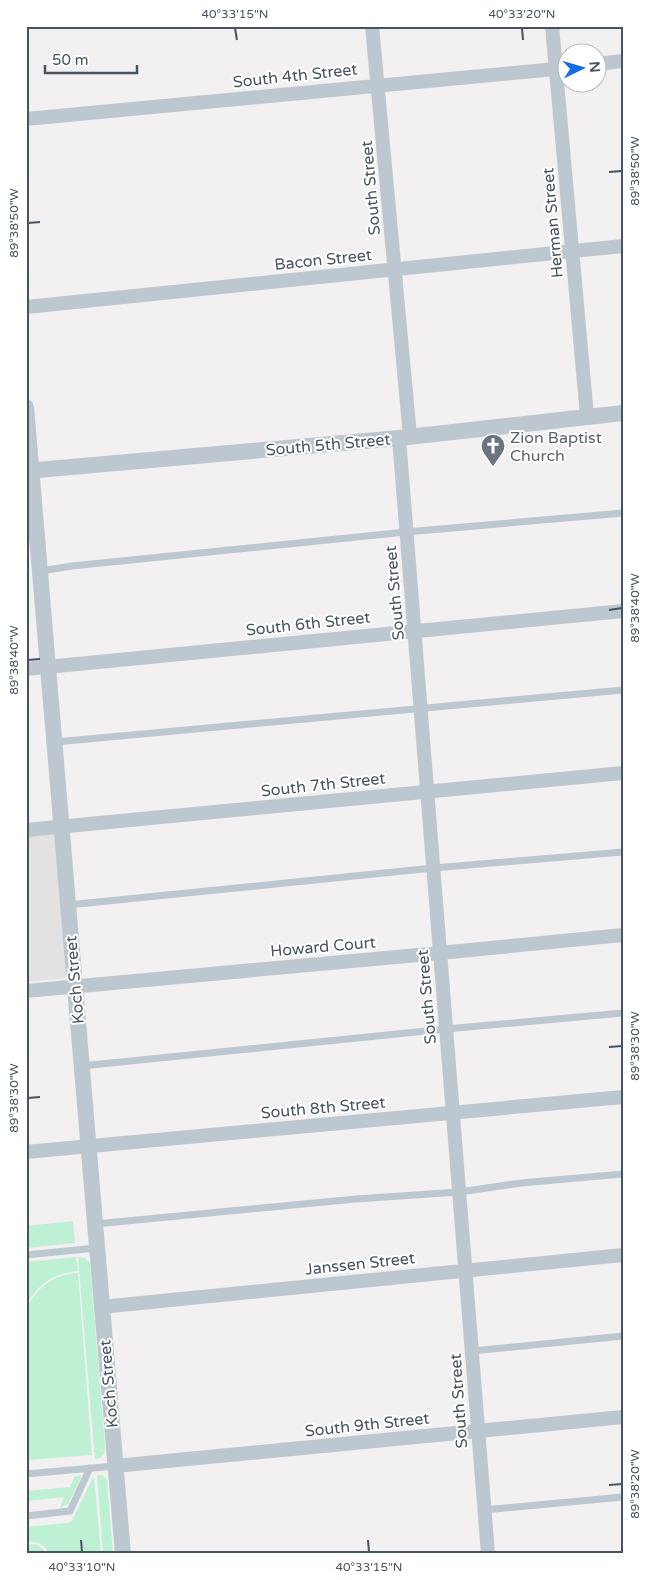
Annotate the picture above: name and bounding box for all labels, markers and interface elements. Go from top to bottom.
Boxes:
text: 40°33'15"N [202,7,269,21]
text: 40°33'20"N [489,7,556,21]
scale bar [45,42,138,74]
north arrow [556,42,606,92]
text: 50 m [52,51,89,69]
street label: South 4th Street [232,60,358,92]
text: N [585,61,603,73]
text: 89°38'50"W [628,136,642,206]
street label: South Street [357,140,385,236]
street label: Herman Street [538,167,568,279]
text: 89°38'50"W [7,188,21,258]
street label: Bacon Street [273,245,373,275]
place label: Zion Baptist Church [510,428,602,466]
street label: South 5th Street [265,430,391,460]
church icon: Zion Baptist Church [480,433,506,467]
street label: South Street [381,545,409,641]
text: 89°38'40"W [628,573,642,643]
street label: South 6th Street [245,608,371,640]
text: 89°38'40"W [7,625,21,695]
street label: South 7th Street [260,769,386,801]
street label: Howard Court [270,932,377,962]
street label: Koch Street [61,935,89,1025]
street label: South Street [413,949,441,1045]
text: 89°38'30"W [628,1011,642,1081]
text: 89°38'30"W [7,1063,21,1133]
street label: South 8th Street [260,1093,386,1123]
street label: Janssen Street [304,1248,416,1280]
street label: Koch Street [95,1339,123,1429]
street label: South Street [446,1353,472,1449]
street label: South 9th Street [304,1409,430,1441]
text: 89°38'20"W [628,1449,642,1519]
text: 40°33'10"N [49,1560,116,1574]
text: 40°33'15"N [336,1560,403,1574]

